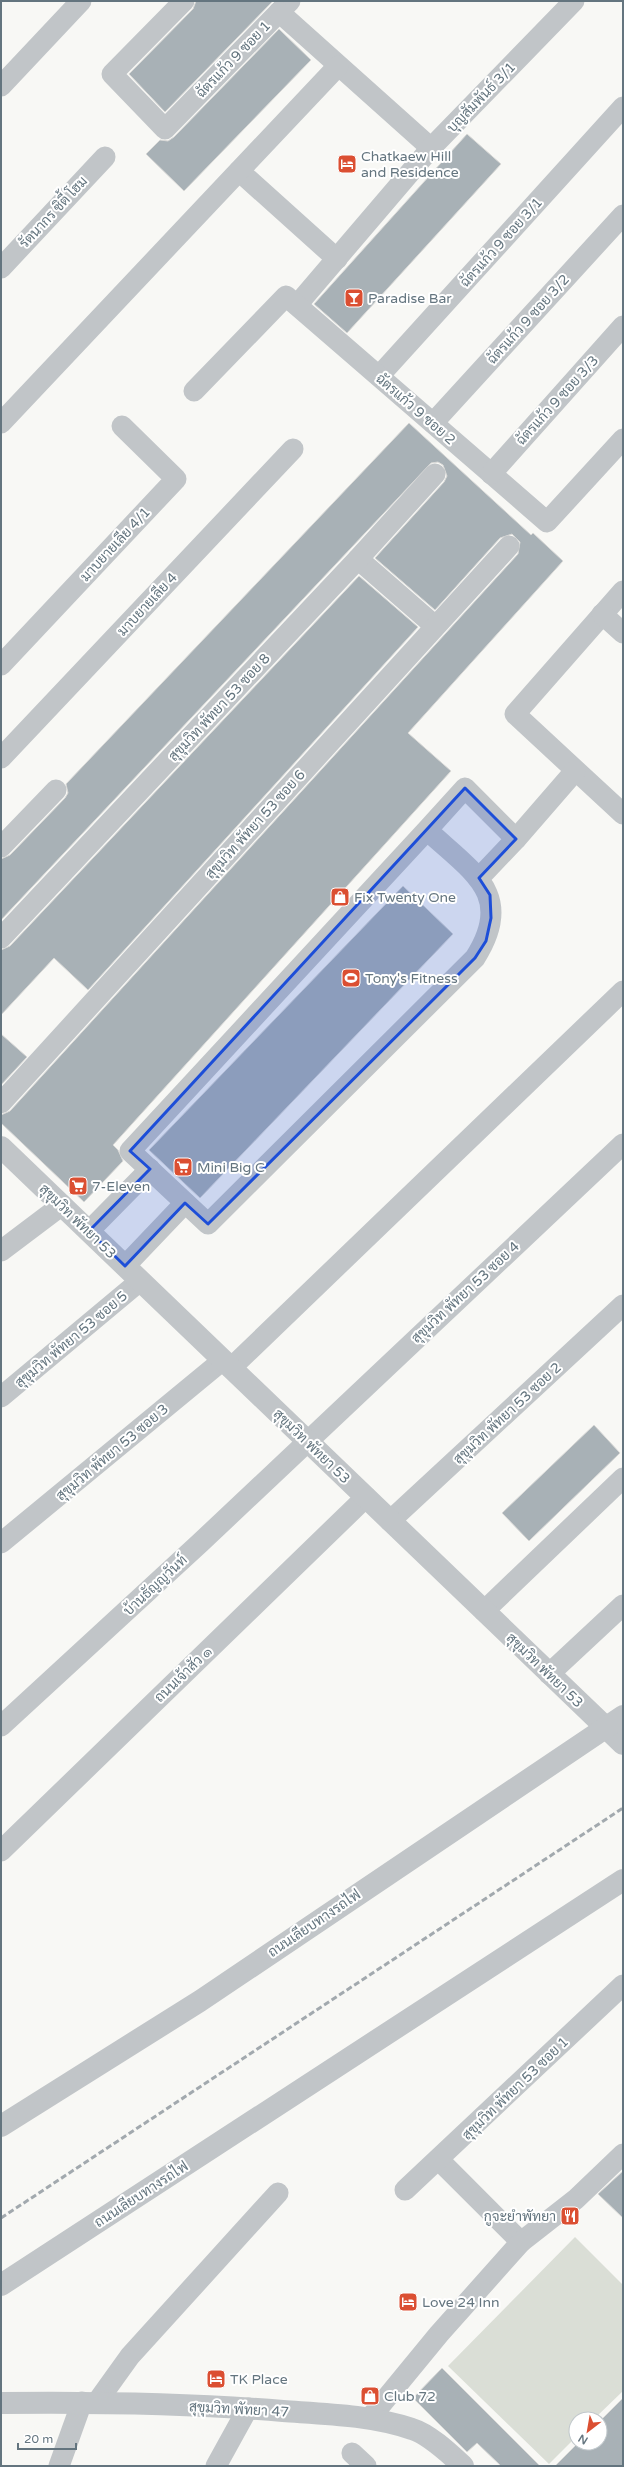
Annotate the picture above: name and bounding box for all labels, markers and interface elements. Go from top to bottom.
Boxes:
street label: ฉัตรแก้ว 9 ซอย 1 [192,17,274,101]
street label: บุญสัมพันธ์ 3/1 [443,58,520,137]
place label: Chatkaew Hill and Residence [361,148,459,181]
hotel icon: Chatkaew Hill and Residence [336,153,358,175]
street label: รัตนากร ซิตี้ โฮม [13,170,91,252]
street label: ฉัตรแก้ว 9 ซอย 3/1 [456,193,546,291]
street label: ฉัตรแก้ว 9 ซอย 3/2 [483,270,573,368]
bar icon: Paradise Bar [343,287,365,309]
place label: Paradise Bar [368,290,452,307]
street label: ฉัตรแก้ว 9 ซอย 3/3 [512,351,602,449]
street label: ฉัตรแก้ว 9 ซอย 2 [372,369,460,449]
street label: มาบยายเลีย 4/1 [76,503,154,585]
street label: มาบยายเลีย 4 [113,568,181,639]
street label: สุขุมวิท พัทยา 53 ซอย 8 [165,650,275,765]
street label: สุขุมวิท พัทยา 53 ซอย 6 [202,766,310,883]
shop icon: Fix Twenty One [329,886,351,908]
place label: Fix Twenty One [354,889,456,906]
sports icon: Tony's Fitness [340,967,362,989]
place label: Tony's Fitness [365,970,458,987]
supermarket icon: Mini Big C [172,1156,194,1178]
place label: Mini Big C [197,1159,265,1176]
supermarket icon: 7-Eleven [67,1175,89,1197]
place label: 7-Eleven [92,1178,150,1195]
street label: สุขุมวิท พัทยา 53 [35,1180,120,1263]
street label: สุขุมวิท พัทยา 53 ซอย 4 [408,1238,524,1347]
street label: สุขุมวิท พัทยา 53 ซอย 5 [12,1287,132,1392]
street label: สุขุมวิท พัทยา 53 ซอย 2 [450,1359,565,1468]
street label: สุขุมวิท พัทยา 53 ซอย 3 [53,1400,173,1505]
street label: สุขุมวิท พัทยา 53 [269,1405,354,1488]
street label: บ้านธัญญวันท์ [119,1551,191,1619]
street label: สุขุมวิท พัทยา 53 [502,1629,587,1712]
street label: ถนนเจ้าสัว ๑ [150,1642,216,1706]
street label: ถนนเลียบทางรถไฟ [264,1885,364,1961]
street label: สุขุมวิท พัทยา 53 ซอย 1 [459,2033,573,2144]
street label: ถนนเลียบทางรถไฟ [91,2157,191,2231]
restaurant icon: กูจะยำพัทยา [559,2205,581,2227]
place label: กูจะยำพัทยา [484,2208,556,2226]
hotel icon: Love 24 Inn [397,2291,419,2313]
place label: Love 24 Inn [422,2294,500,2311]
hotel icon: TK Place [205,2368,227,2390]
place label: TK Place [230,2371,288,2388]
shop icon: Club 72 [359,2385,381,2407]
place label: Club 72 [384,2388,436,2405]
street label: สุขุมวิท พัทยา 47 [188,2398,290,2422]
north arrow [568,2411,608,2451]
scale bar [18,2425,76,2451]
text: N [576,2431,590,2447]
text: 20 m [24,2432,53,2446]

